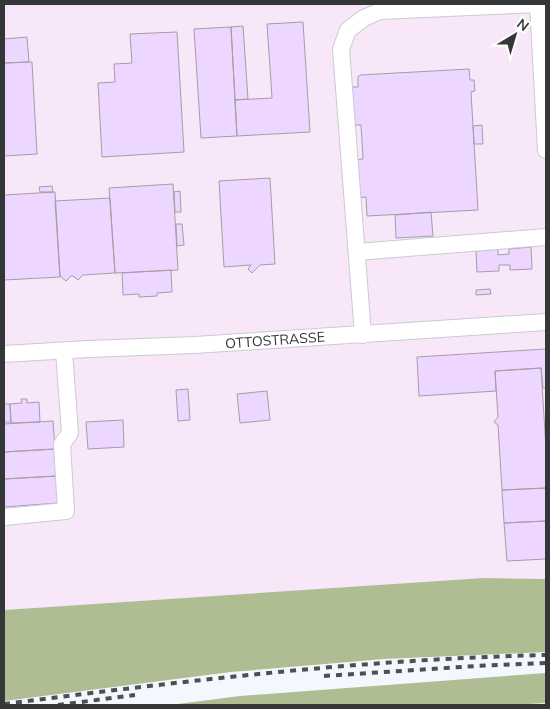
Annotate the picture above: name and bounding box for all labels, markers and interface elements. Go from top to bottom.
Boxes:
north arrow [490,10,540,60]
text: N [513,14,533,35]
street label: OTTOSTRASSE [225,328,325,352]

